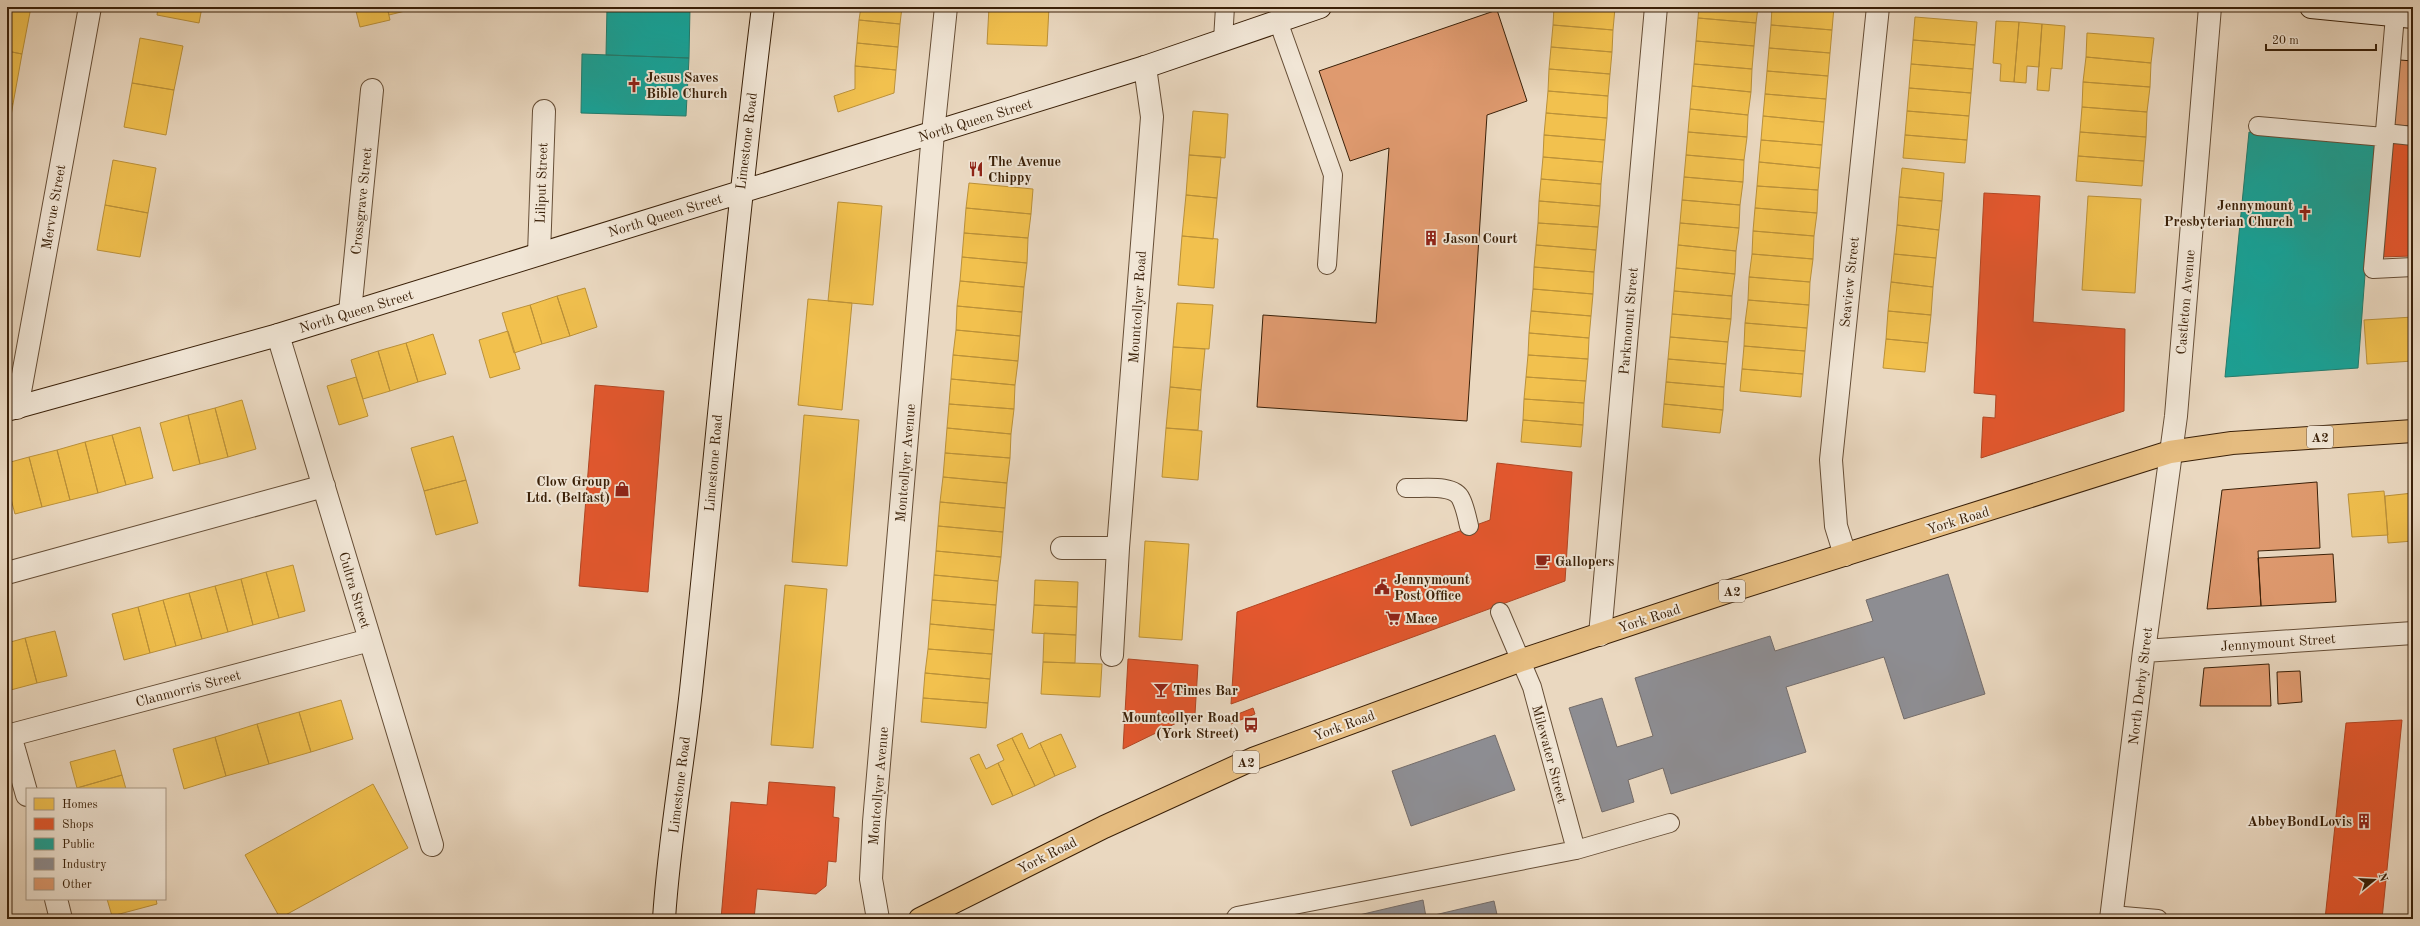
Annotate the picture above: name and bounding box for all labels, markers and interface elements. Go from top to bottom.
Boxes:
scale bar [2266,26,2376,52]
text: 20 m [2272,35,2299,47]
place label: Jesus Saves Bible Church [646,71,728,101]
church icon: Jesus Saves Bible Church [625,76,643,94]
street label: Limestone Road [734,92,760,190]
street label: North Queen Street [917,97,1034,145]
street label: Liliput Street [534,142,550,224]
street label: Crossgrave Street [349,146,375,256]
place label: The Avenue Chippy [988,155,1061,185]
restaurant icon: The Avenue Chippy [967,160,985,178]
street label: Mervue Street [40,163,68,251]
street label: North Queen Street [607,192,724,240]
place label: Jennymount Presbyterian Church [2164,199,2293,229]
church icon: Jennymount Presbyterian Church [2296,204,2314,222]
building icon: Jason Court [1422,229,1440,247]
place label: Jason Court [1443,232,1518,246]
street label: Seaview Street [1838,236,1862,328]
street label: Castleton Avenue [2174,249,2198,355]
street label: Mountcollyer Road [1127,250,1149,364]
street label: Parkmount Street [1617,267,1641,375]
street label: North Queen Street [298,288,415,336]
street label: Montcollyer Avenue [894,403,918,523]
street label: Limestone Road [703,414,725,512]
road number: A2 [2307,426,2333,448]
place label: Clow Group Ltd. (Belfast) [526,475,610,505]
shop icon: Clow Group Ltd. (Belfast) [613,480,631,498]
street label: York Road [1926,505,1991,537]
street label: Cultra Street [336,550,372,630]
cafe icon: Gallopers [1534,552,1552,570]
place label: Gallopers [1555,555,1614,569]
place label: Jennymount Post Office [1394,573,1470,603]
public building icon: Jennymount Post Office [1373,578,1391,596]
road number: A2 [1719,580,1745,602]
street label: York Road [1617,602,1682,636]
supermarket icon: Mace [1384,609,1402,627]
place label: Mace [1405,612,1438,626]
street label: North Derby Street [2127,626,2155,746]
street label: Jennymount Street [2220,632,2336,654]
street label: Clanmorris Street [134,668,242,710]
bar icon: Times Bar [1152,681,1170,699]
place label: Times Bar [1173,684,1238,698]
street label: Milewater Street [1529,704,1569,805]
street label: York Road [1312,708,1377,744]
place label: Mountcollyer Road (York Street) [1121,711,1239,741]
bus stop icon: Mountcollyer Road (York Street) [1242,716,1260,734]
street label: Montcollyer Avenue [867,726,891,846]
street label: Limestone Road [667,736,693,834]
road number: A2 [1233,751,1259,773]
legend [26,788,166,900]
text: Homes [62,799,98,811]
building icon: AbbeyBondLovis [2355,812,2373,830]
place label: AbbeyBondLovis [2247,815,2352,829]
text: Shops [62,819,93,831]
street label: York Road [1016,835,1079,877]
text: Public [62,839,94,851]
text: Industry [62,859,107,871]
north arrow [2354,860,2394,900]
text: N [2376,872,2389,884]
text: Other [62,879,92,891]

